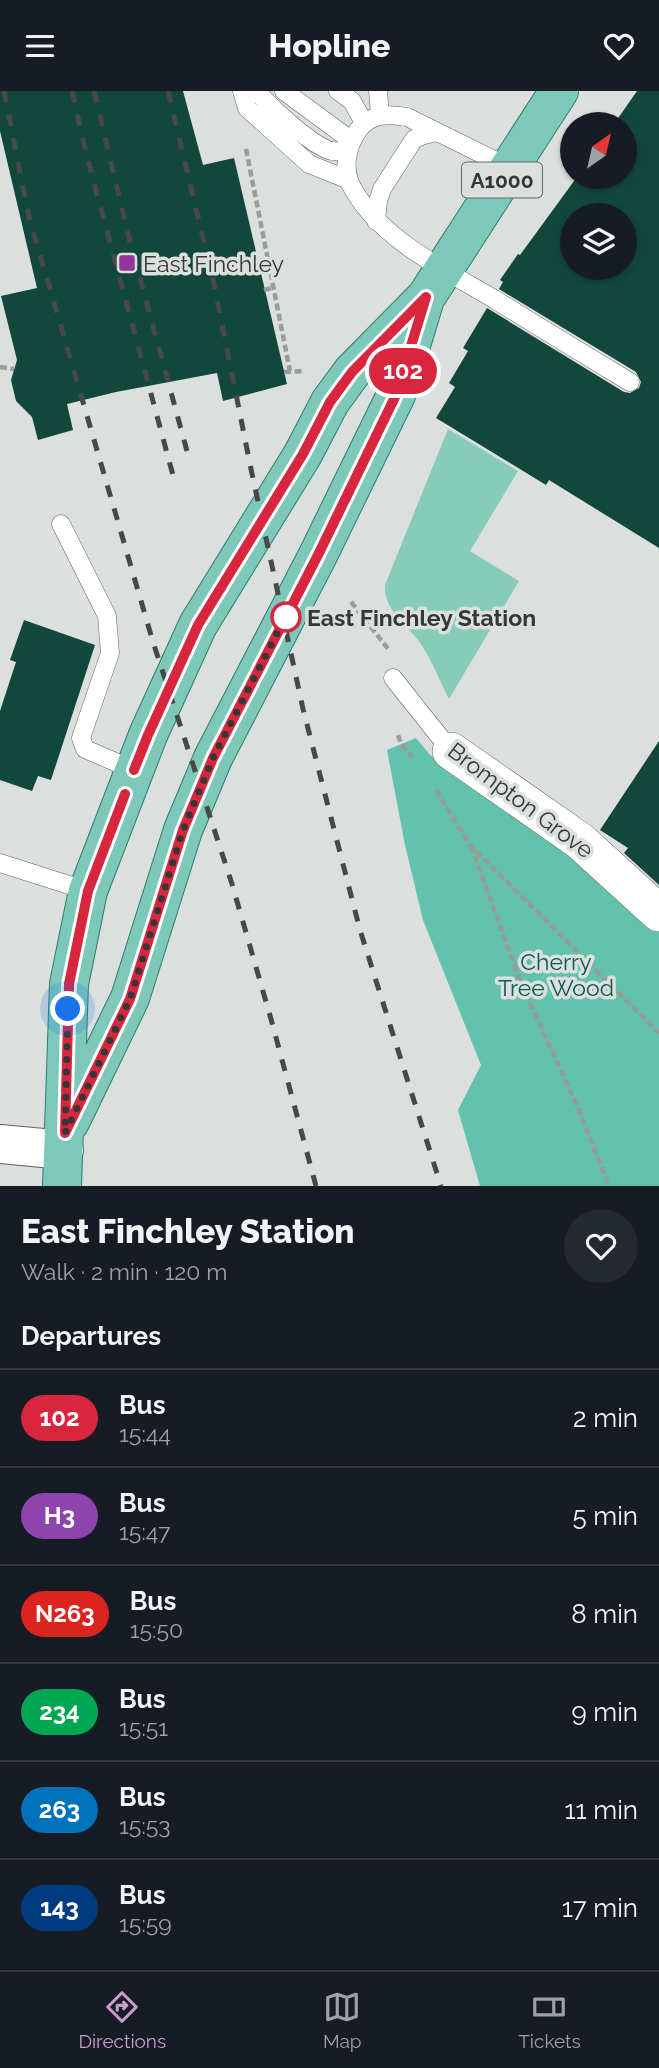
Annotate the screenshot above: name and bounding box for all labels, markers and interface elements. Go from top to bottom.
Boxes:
icon: menu [21,27,59,65]
text: Hopline [269,27,390,64]
icon: heart [600,27,638,65]
north arrow [560,112,637,189]
map controls [560,112,637,280]
road number: A1000 [462,163,542,197]
button: layers [560,203,637,280]
place label: East Finchley [143,250,284,277]
marker: East Finchley [117,253,137,273]
line badge: 102 [363,348,443,394]
text: 102 [383,356,423,385]
marker: East Finchley Station [271,602,301,632]
place label: East Finchley Station [307,604,536,631]
street label: Brompton Grove [443,737,599,863]
park label: Cherry Tree Wood [498,948,614,1001]
your location [50,991,85,1026]
button: heart [564,1209,638,1283]
text: East Finchley Station [21,1212,355,1251]
text: Walk · 2 min · 120 m [21,1258,227,1285]
text: Departures [21,1321,161,1351]
text: Bus [119,1390,166,1420]
text: 102 [39,1403,80,1432]
text: 2 min [573,1403,638,1433]
text: 15:44 [119,1420,171,1447]
text: Bus [119,1488,166,1518]
text: H3 [44,1501,75,1530]
text: 5 min [572,1501,638,1531]
text: 15:47 [119,1518,170,1545]
text: Bus [130,1586,176,1616]
text: N263 [35,1599,95,1628]
text: 8 min [571,1599,638,1629]
text: 15:50 [130,1616,183,1643]
text: Bus [119,1684,166,1714]
text: 234 [39,1697,80,1726]
text: 9 min [571,1697,638,1727]
text: 15:51 [119,1714,168,1741]
text: Bus [119,1782,166,1812]
text: 263 [39,1795,80,1824]
text: 11 min [564,1795,638,1825]
text: 15:53 [119,1812,171,1839]
text: Bus [119,1880,166,1910]
text: 143 [40,1893,79,1922]
text: 17 min [562,1893,638,1923]
text: 15:59 [119,1910,172,1937]
tab: Directions [78,1988,166,2052]
tab: Map [323,1988,362,2052]
tab: Tickets [518,1988,581,2052]

